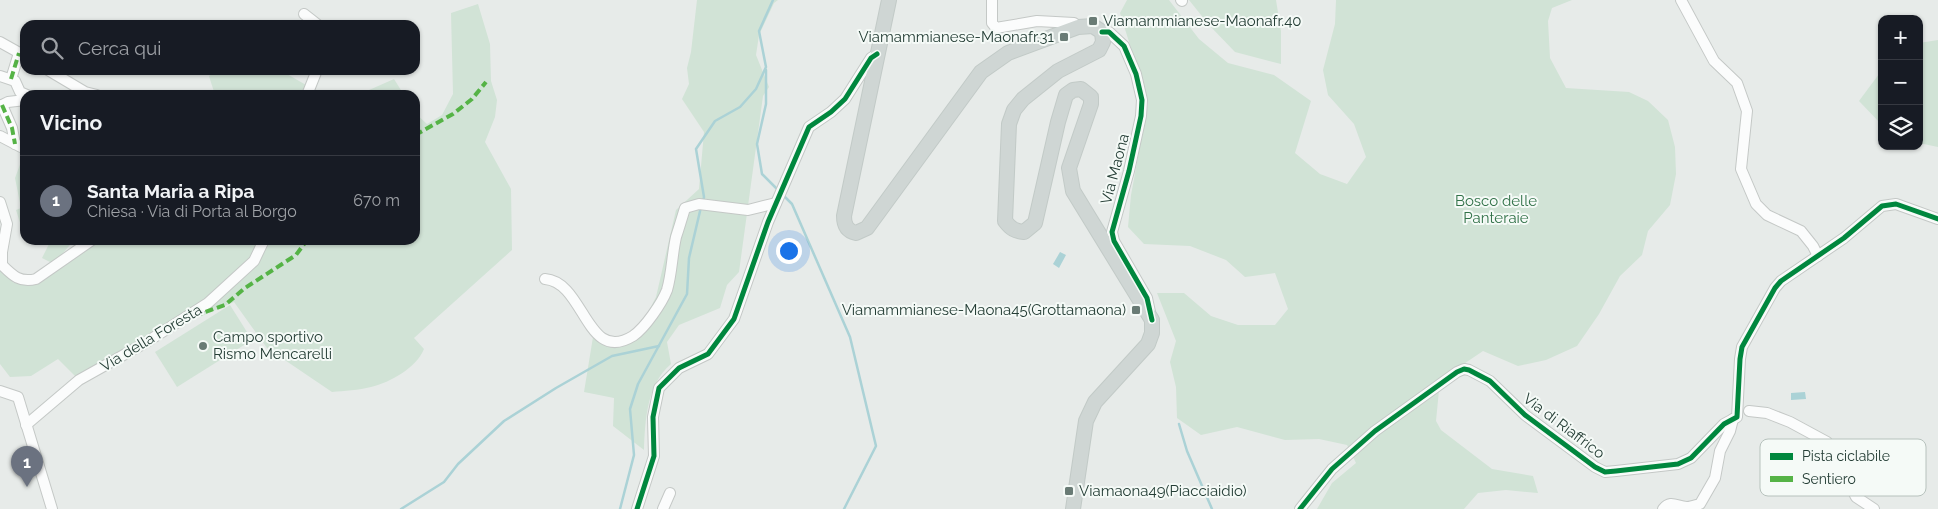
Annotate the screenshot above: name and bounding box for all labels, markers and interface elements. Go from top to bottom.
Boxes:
place label: Viamammianese-Maonafr.40 [1103,12,1302,30]
marker: Viamammianese-Maonafr.40 [1087,15,1099,27]
map controls [1878,15,1923,150]
button: + [1878,15,1923,60]
search box [20,20,420,75]
place label: Viamammianese-Maonafr.31 [858,28,1055,46]
marker: Viamammianese-Maonafr.31 [1058,31,1070,43]
icon: search [38,34,66,62]
text: Cerca qui [78,37,161,59]
button: − [1878,60,1923,105]
button: layers [1878,105,1923,150]
text: Vicino [40,110,102,135]
street label: Via Maona [1097,132,1133,206]
text: Santa Maria a Ripa [87,180,254,202]
text: 1 [52,191,60,210]
text: 670 m [353,191,400,210]
park label: Bosco delle Panteraie [1455,192,1537,227]
text: Chiesa · Via di Porta al Borgo [87,202,297,221]
your location [776,238,802,264]
street label: Via della Foresta [97,301,205,375]
place label: Viamammianese-Maona45(Grottamaona) [842,301,1126,319]
marker: Viamammianese-Maona45(Grottamaona) [1130,304,1142,316]
place label: Campo sportivo Rismo Mencarelli [213,328,332,363]
marker: Campo sportivo Rismo Mencarelli [197,340,209,352]
street label: Via di Riaffrico [1520,390,1608,463]
legend [1760,439,1926,496]
pin: 1 [11,446,43,487]
text: Pista ciclabile [1802,448,1890,464]
text: Sentiero [1802,471,1856,487]
place label: Viamaona49(Piacciaidio) [1079,482,1247,500]
marker: Viamaona49(Piacciaidio) [1063,485,1075,497]

